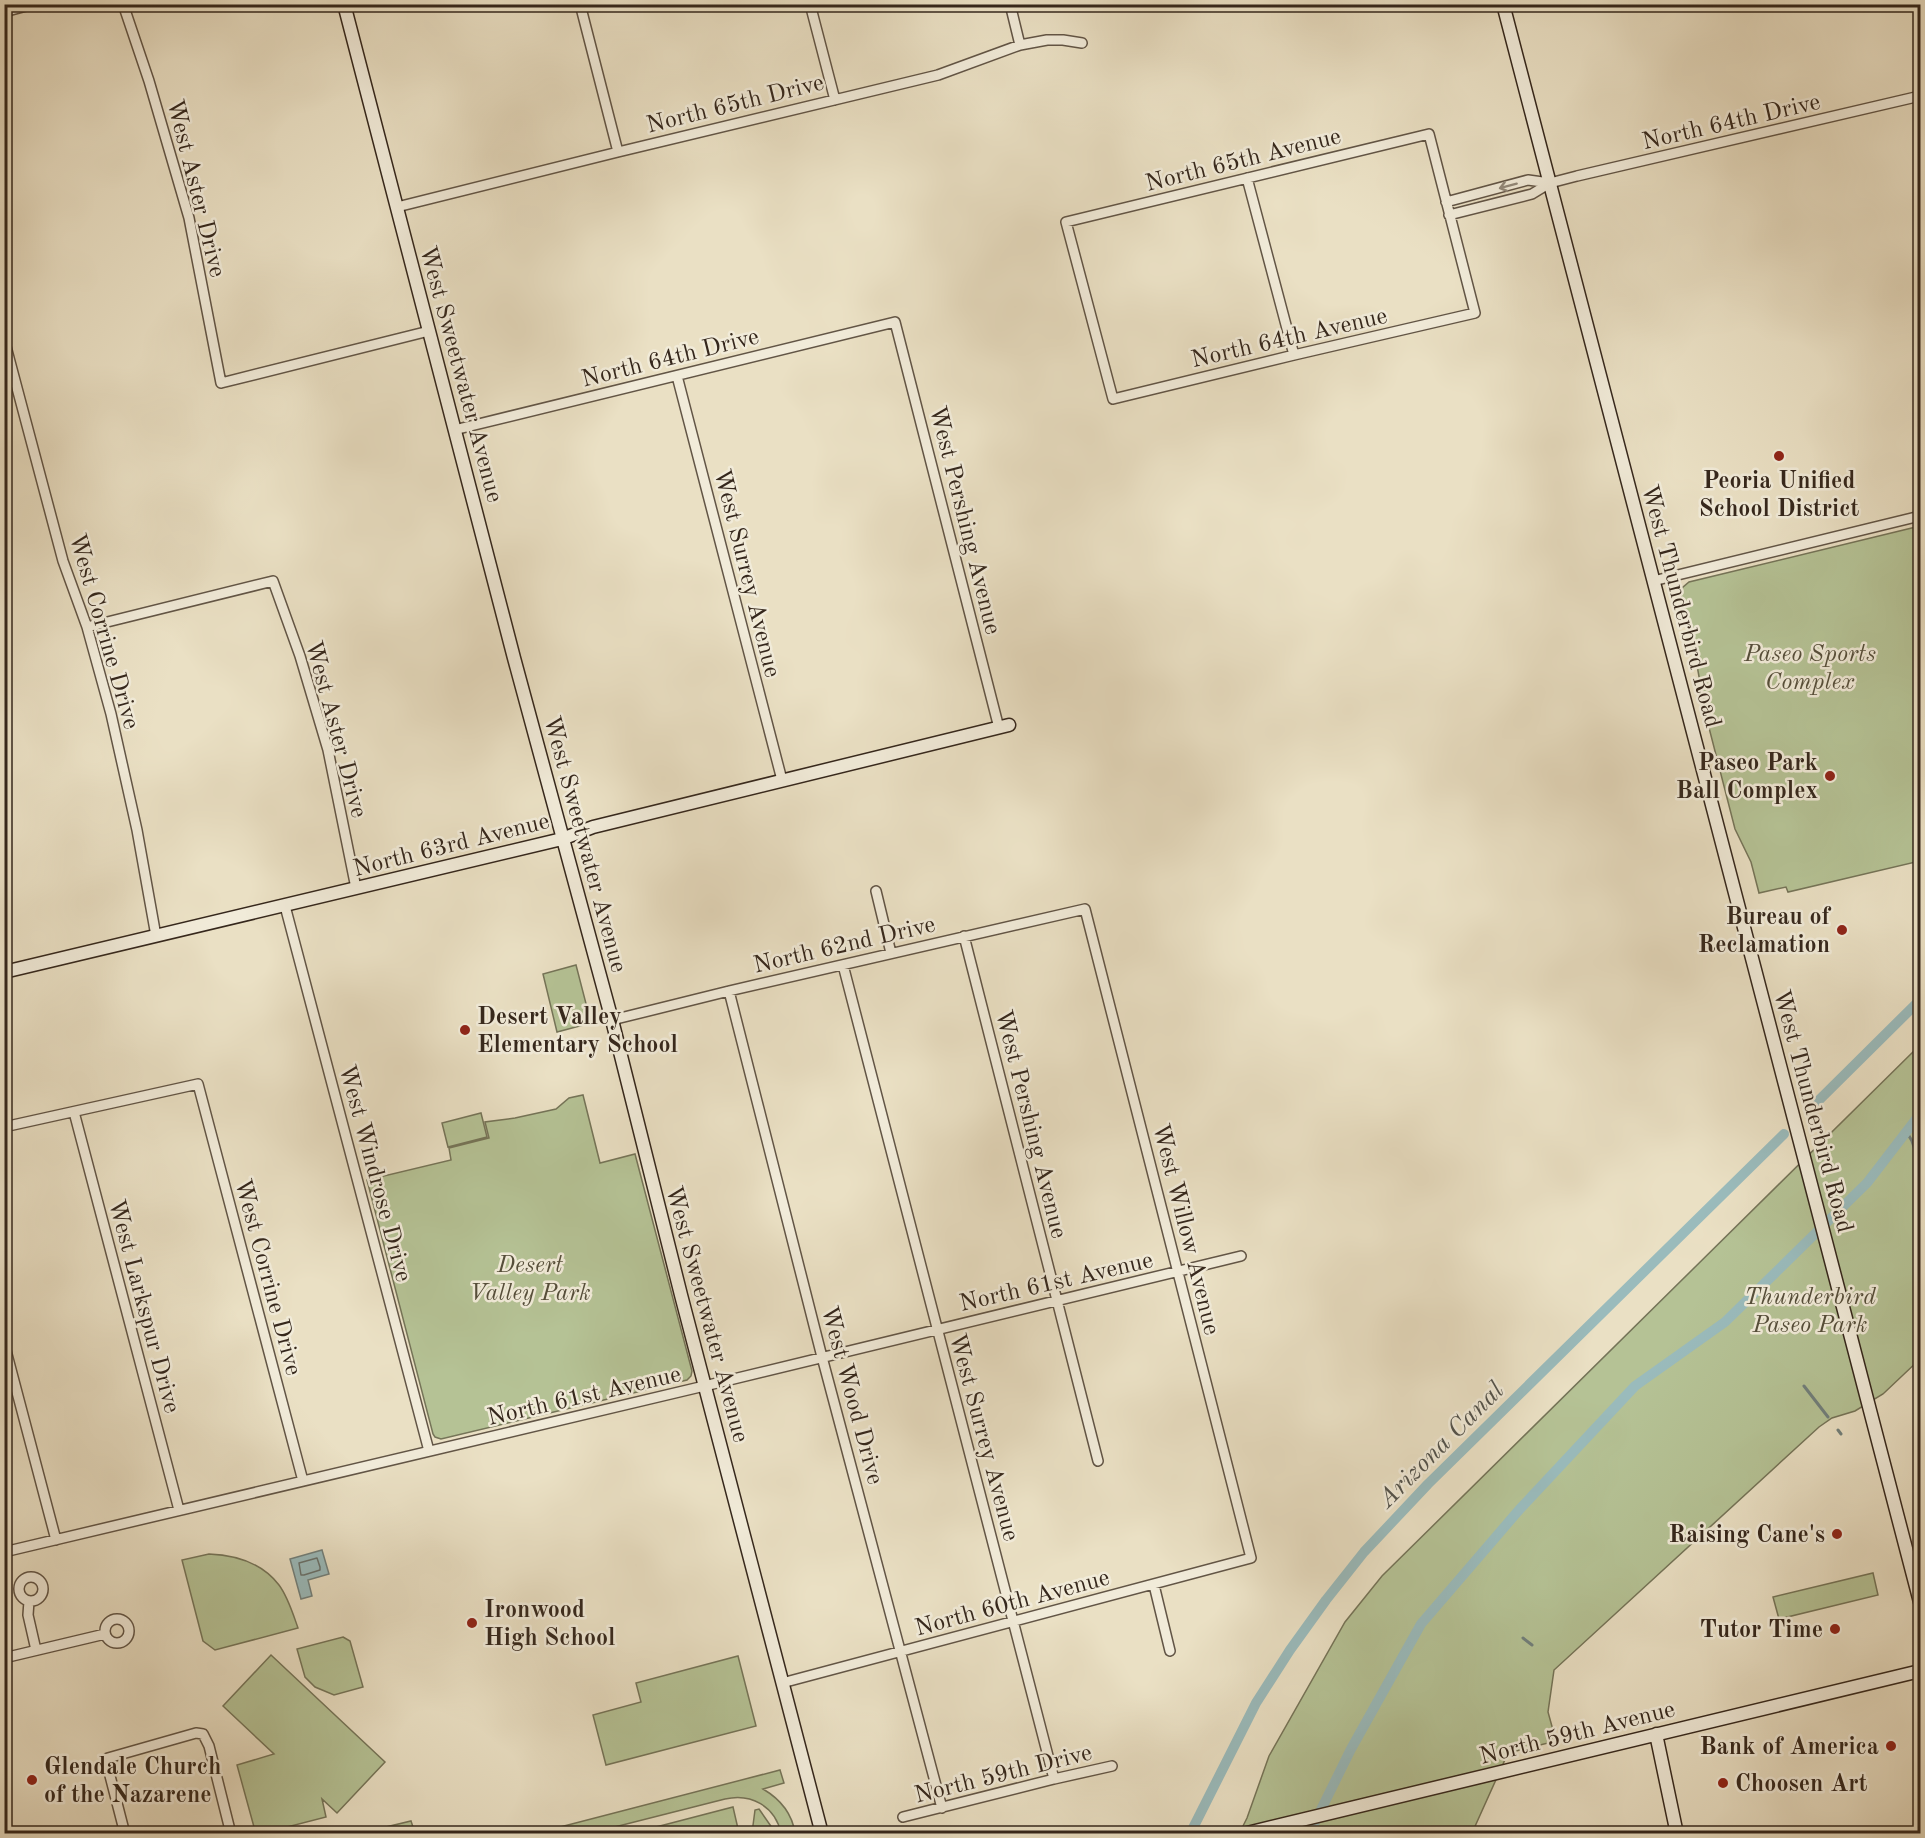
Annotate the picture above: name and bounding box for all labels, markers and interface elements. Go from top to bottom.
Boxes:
street label: North 65th Drive [644,71,827,139]
street label: North 64th Drive [1640,91,1823,155]
street label: West Aster Drive [161,97,229,280]
street label: North 65th Avenue [1143,125,1344,197]
one-way arrow [1499,181,1518,192]
street label: West Sweetwater Avenue [414,244,506,505]
street label: North 64th Avenue [1189,305,1390,373]
street label: North 64th Drive [579,325,762,393]
street label: West Pershing Avenue [924,404,1004,637]
marker: Peoria Unified School District [1772,449,1786,463]
street label: West Surrey Avenue [709,467,784,680]
place label: Peoria Unified School District [1699,470,1859,522]
street label: West Thunderbird Road [1636,482,1724,731]
street label: West Corrine Drive [64,531,143,732]
street label: West Aster Drive [300,638,370,821]
park label: Paseo Sports Complex [1743,643,1876,695]
street label: West Sweetwater Avenue [538,714,630,975]
place label: Paseo Park Ball Complex [1676,752,1818,804]
marker: Paseo Park Ball Complex [1823,769,1837,783]
street label: North 63rd Avenue [351,810,552,882]
place label: Bureau of Reclamation [1698,906,1832,958]
street label: North 62nd Drive [751,913,938,979]
marker: Bureau of Reclamation [1835,923,1849,937]
street label: West Thunderbird Road [1768,987,1856,1236]
place label: Desert Valley Elementary School [477,1006,678,1058]
street label: West Pershing Avenue [990,1008,1070,1241]
marker: Desert Valley Elementary School [458,1023,472,1037]
street label: West Windrose Drive [333,1062,415,1285]
street label: West Willow Avenue [1147,1121,1223,1338]
street label: West Corrine Drive [229,1177,305,1378]
street label: West Sweetwater Avenue [660,1184,752,1445]
street label: West Larkspur Drive [103,1197,183,1416]
street label: North 61st Avenue [957,1249,1156,1317]
park label: Desert Valley Park [469,1254,591,1306]
park label: Thunderbird Paseo Park [1744,1286,1876,1338]
street label: West Wood Drive [816,1304,886,1487]
street label: West Surrey Avenue [944,1331,1022,1544]
street label: North 61st Avenue [485,1363,684,1431]
water label: Arizona Canal [1372,1377,1510,1515]
place label: Raising Cane's [1669,1524,1825,1548]
marker: Raising Cane's [1830,1527,1844,1541]
street label: North 60th Avenue [913,1566,1113,1641]
place label: Ironwood High School [484,1599,615,1651]
marker: Ironwood High School [465,1616,479,1630]
place label: Tutor Time [1700,1619,1823,1643]
marker: Tutor Time [1828,1622,1842,1636]
street label: North 59th Avenue [1477,1698,1678,1770]
place label: Bank of America [1699,1736,1879,1760]
marker: Bank of America [1884,1739,1898,1753]
street label: North 59th Drive [912,1741,1095,1809]
place label: Glendale Church of the Nazarene [44,1756,221,1808]
marker: Glendale Church of the Nazarene [25,1773,39,1787]
place label: Choosen Art [1735,1773,1868,1797]
marker: Choosen Art [1716,1776,1730,1790]

